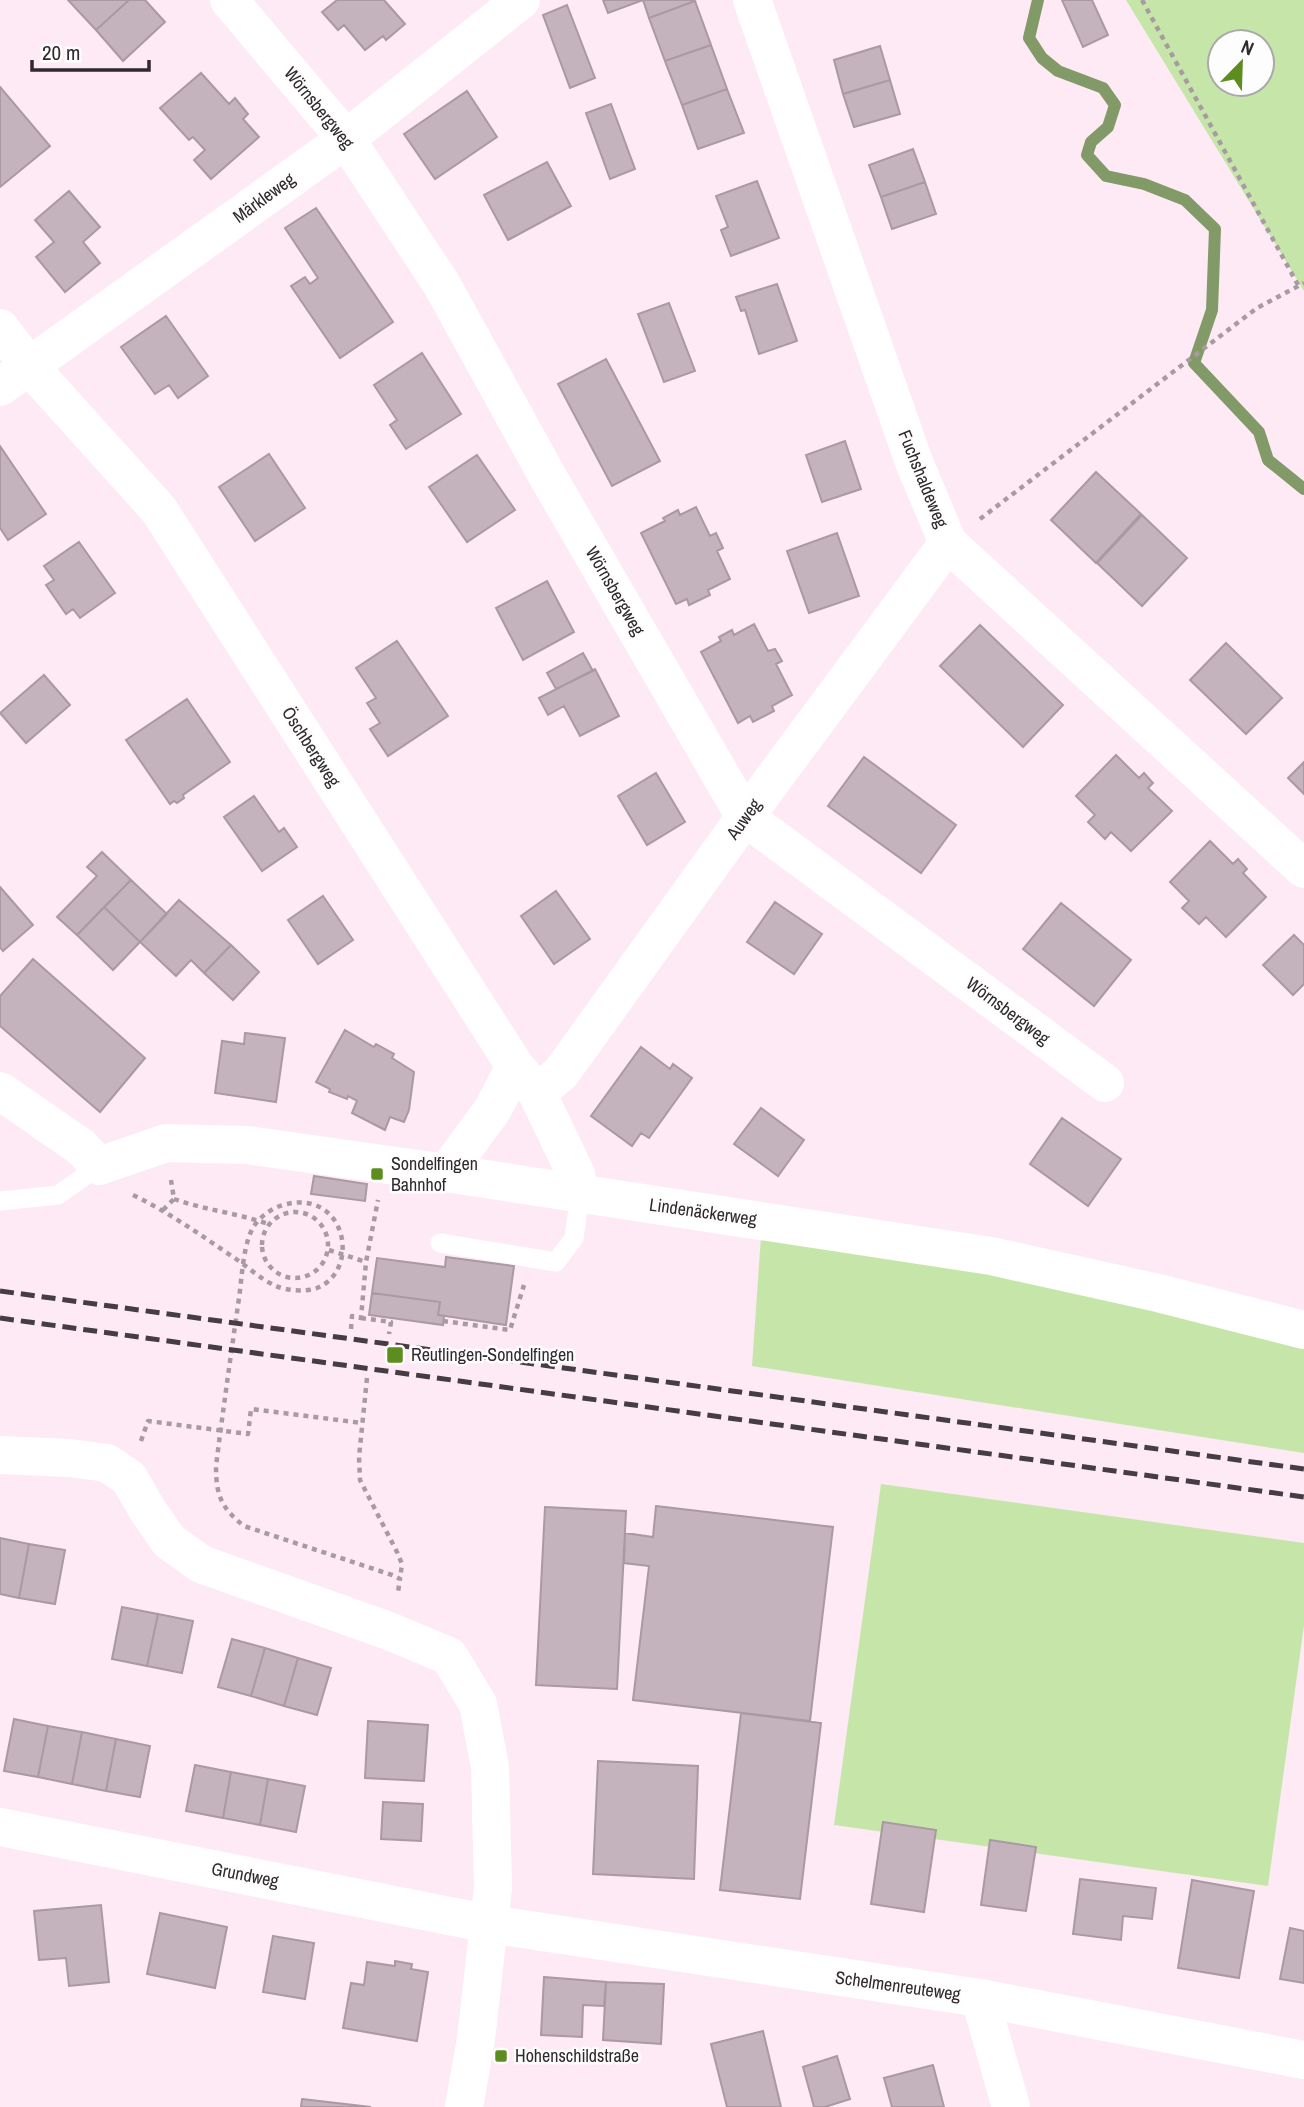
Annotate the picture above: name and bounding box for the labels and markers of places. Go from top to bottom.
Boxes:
place label: Sondelfingen Bahnhof [391,1151,478,1197]
marker: Sondelfingen Bahnhof [369,1166,385,1182]
place label: Reutlingen-Sondelfingen [411,1342,574,1367]
marker: Reutlingen-Sondelfingen [385,1345,405,1365]
place label: Hohenschildstraße [515,2043,639,2068]
marker: Hohenschildstraße [493,2048,509,2064]

